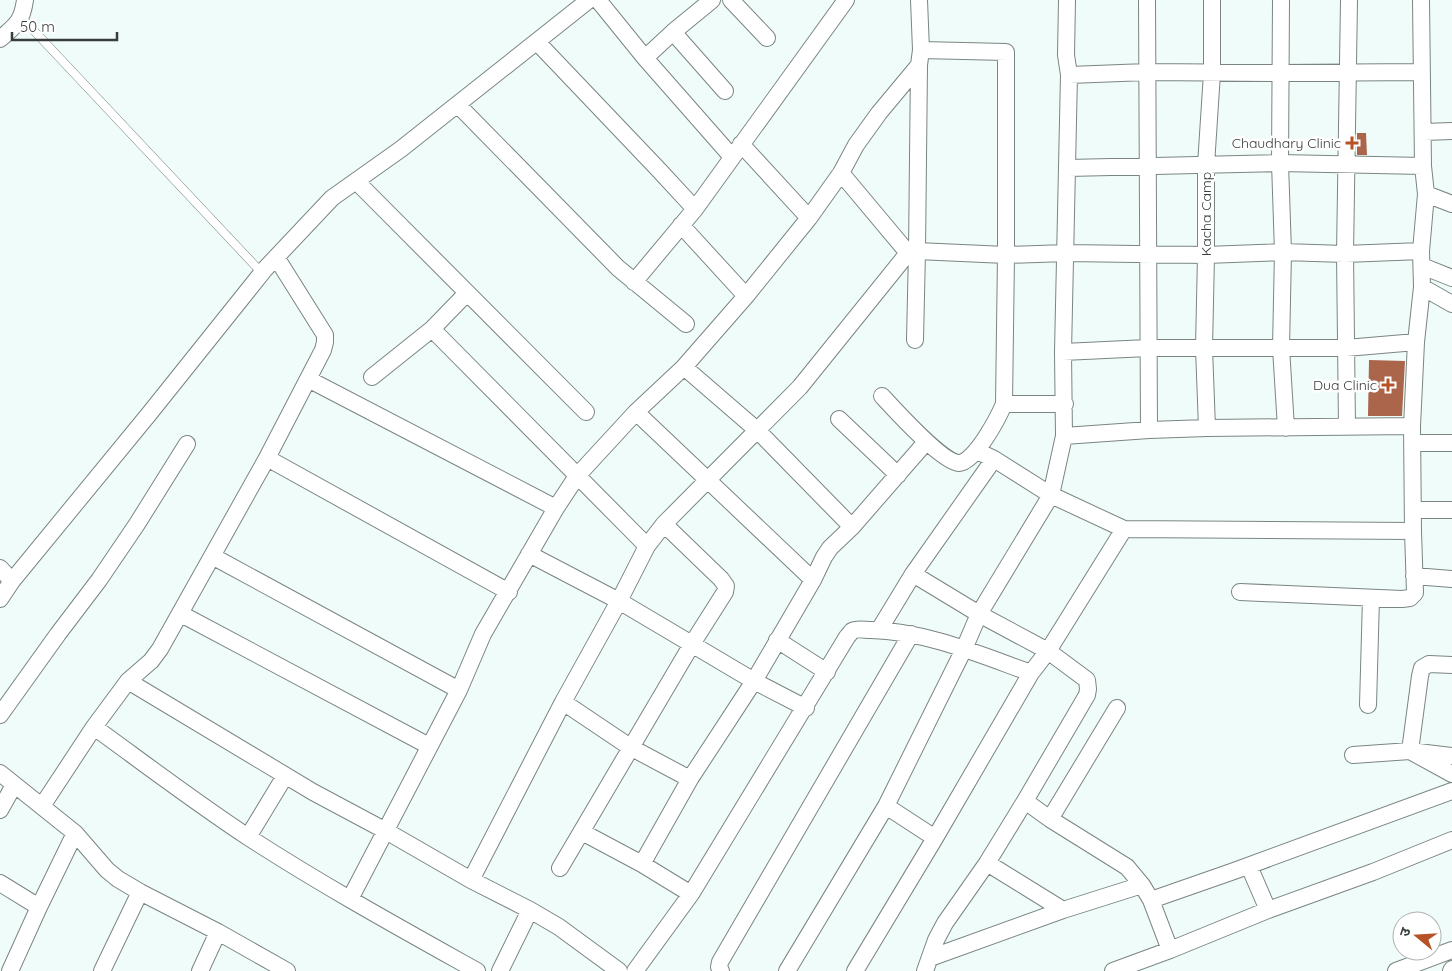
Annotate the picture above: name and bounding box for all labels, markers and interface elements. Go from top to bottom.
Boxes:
scale bar [12,10,118,42]
text: 50 m [20,17,55,36]
place label: Chaudhary Clinic [1232,134,1341,152]
marker: Chaudhary Clinic [1345,136,1359,150]
street label: Kacha Camp [1197,172,1215,256]
place label: Dua Clinic [1313,376,1377,394]
marker: Dua Clinic [1381,378,1395,392]
north arrow [1392,911,1442,961]
text: उ [1395,925,1415,939]

